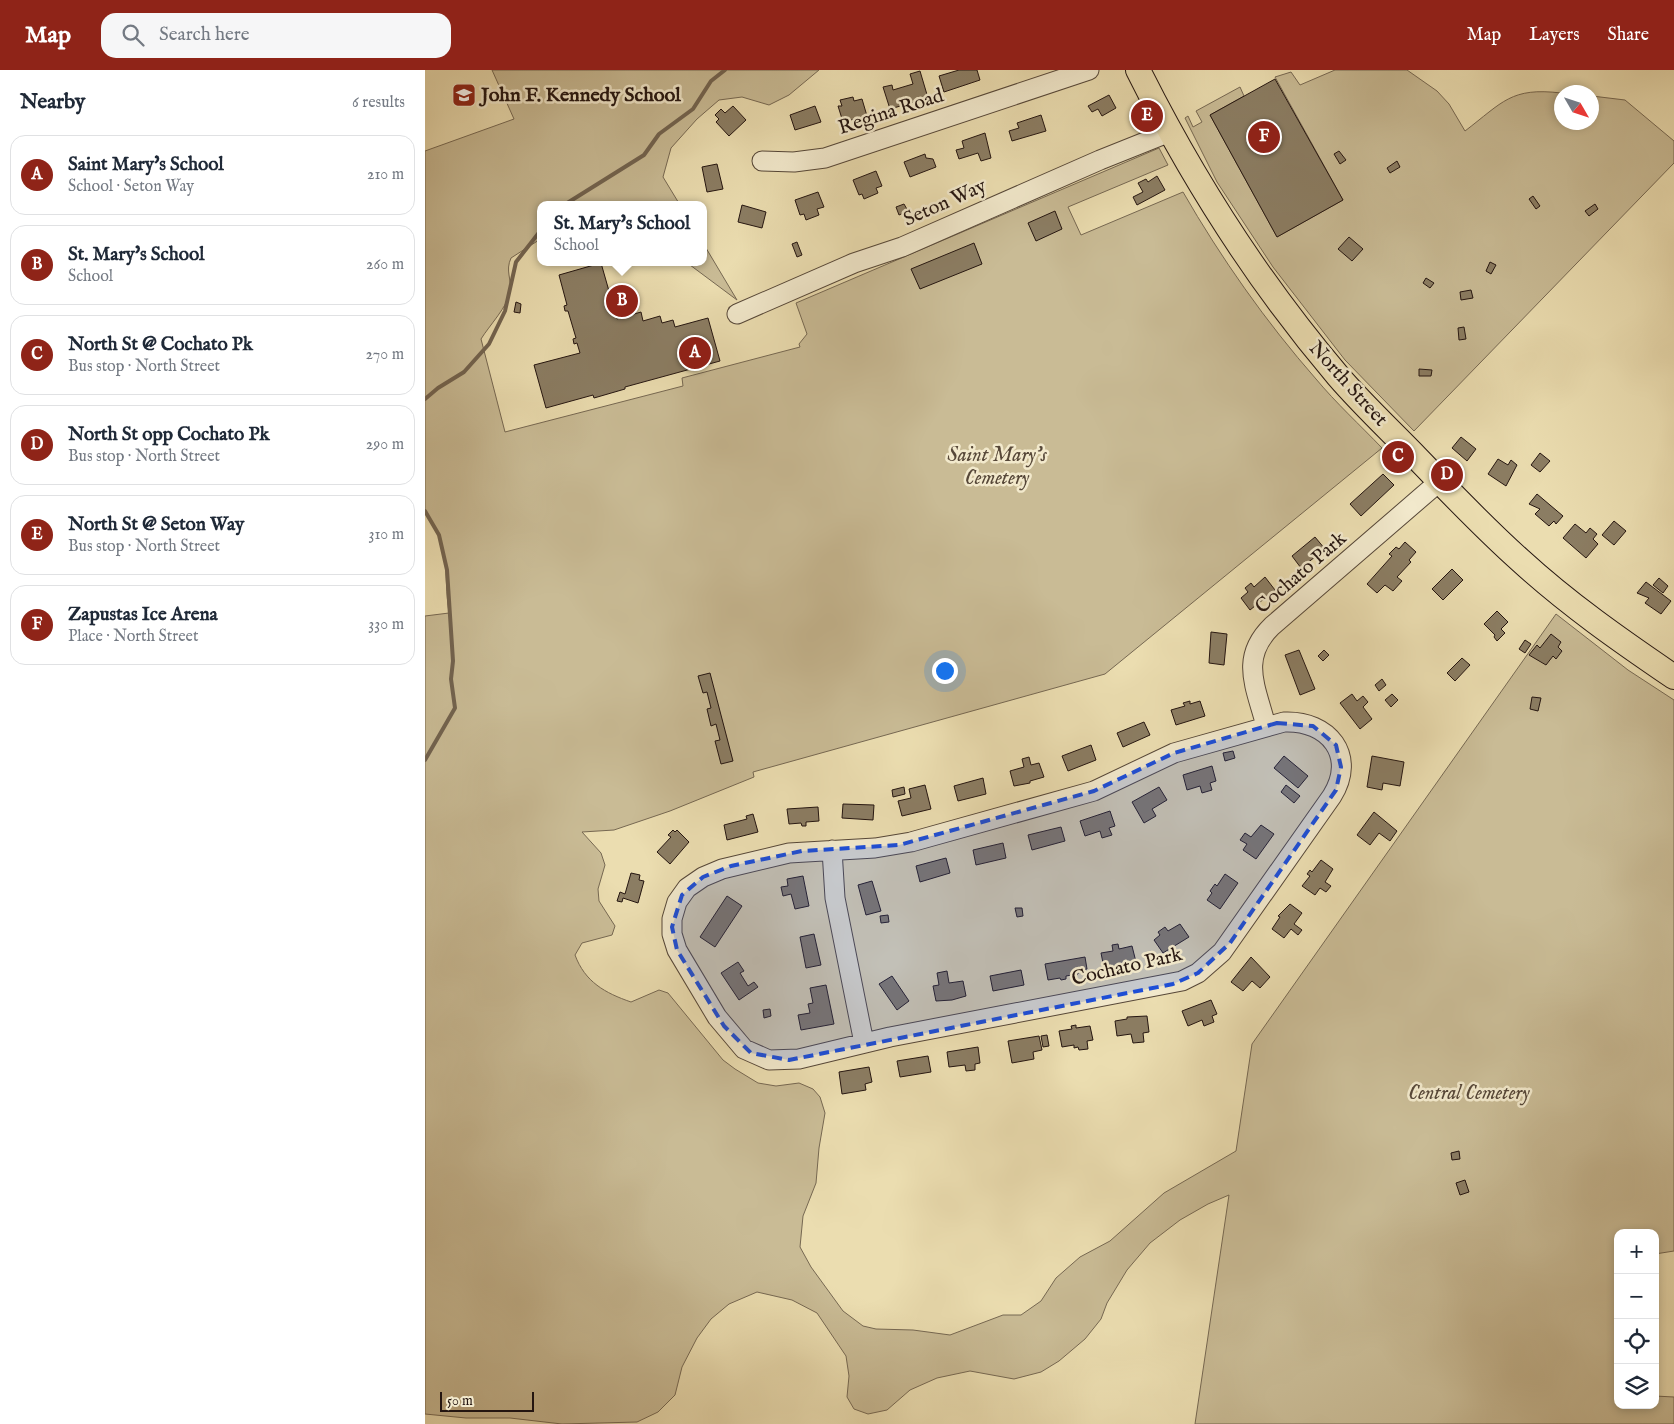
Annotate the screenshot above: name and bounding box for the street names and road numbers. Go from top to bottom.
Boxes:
street label: Regina Road [835,83,947,141]
street label: Seton Way [900,174,990,232]
street label: North Street [1303,336,1393,432]
street label: Cochato Park [1250,526,1352,619]
street label: Cochato Park [1069,942,1185,992]

